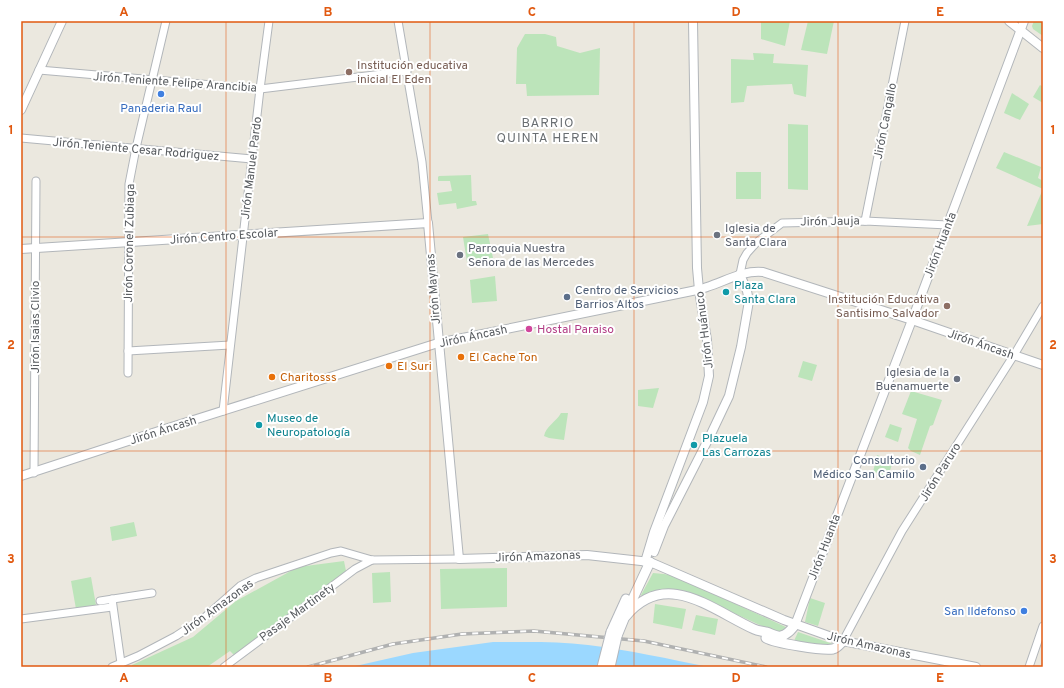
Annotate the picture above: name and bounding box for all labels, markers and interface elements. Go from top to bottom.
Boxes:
text: A [119,5,129,21]
text: B [324,5,333,21]
text: C [528,5,536,21]
text: D [731,5,741,21]
text: E [936,5,944,21]
place label: Institución educativa inicial El Eden [357,58,468,88]
marker: Institución educativa inicial El Eden [344,67,354,77]
street label: Jirón Teniente Felipe Arancibia [92,69,257,97]
street label: Jirón Cangallo [871,81,901,161]
marker: Panaderia Raul [156,89,166,99]
place label: Panaderia Raul [120,101,202,117]
street label: Jirón Manuel Pardo [238,116,266,220]
district label: BARRIO QUINTA HEREN [497,116,599,147]
text: 1 [8,123,14,139]
text: 1 [1050,123,1056,139]
street label: Jirón Teniente Cesar Rodriguez [52,135,220,165]
street label: Jirón Coronel Zubiaga [121,183,139,303]
street label: Jirón Huanta [921,210,961,281]
street label: Jirón Jauja [800,213,860,231]
place label: Iglesia de Santa Clara [725,221,787,251]
street label: Jirón Centro Escolar [169,225,279,249]
marker: Iglesia de Santa Clara [712,230,722,240]
place label: Parroquia Nuestra Señora de las Mercedes [468,241,595,271]
marker: Parroquia Nuestra Señora de las Mercedes [455,250,465,260]
street label: Jirón Maynas [423,253,445,325]
place label: Plaza Santa Clara [734,278,796,308]
street label: Jirón Isaias Clivio [28,280,44,373]
place label: Centro de Servicios Barrios Altos [575,283,679,313]
marker: Plaza Santa Clara [721,287,731,297]
street label: Jirón Huánuco [692,290,718,370]
marker: Centro de Servicios Barrios Altos [562,292,572,302]
place label: Institución Educativa Santisimo Salvador [828,292,939,322]
marker: Institución Educativa Santisimo Salvador [942,301,952,311]
street label: Jirón Áncash [438,322,509,352]
place label: Hostal Paraiso [537,322,614,338]
marker: Hostal Paraiso [524,324,534,334]
street label: Jirón Áncash [945,326,1016,364]
text: 2 [7,338,15,354]
text: 2 [1049,338,1057,354]
place label: El Cache Ton [469,350,537,366]
marker: El Cache Ton [456,352,466,362]
place label: El Suri [397,359,432,375]
marker: El Suri [384,361,394,371]
place label: Iglesia de la Buenamuerte [875,365,949,395]
place label: Charitosss [280,370,337,386]
marker: Charitosss [267,372,277,382]
marker: Iglesia de la Buenamuerte [952,374,962,384]
place label: Museo de Neuropatología [267,411,350,441]
street label: Jirón Áncash [128,413,199,449]
marker: Museo de Neuropatología [254,420,264,430]
place label: Plazuela Las Carrozas [702,431,771,461]
marker: Plazuela Las Carrozas [689,440,699,450]
street label: Jirón Paruro [916,440,965,505]
place label: Consultorio Médico San Camilo [813,453,915,483]
marker: Consultorio Médico San Camilo [918,462,928,472]
street label: Jirón Huanta [805,512,845,583]
street label: Jirón Amazonas [495,548,581,566]
text: 3 [7,552,15,568]
text: 3 [1049,552,1057,568]
street label: Jirón Amazonas [178,576,257,639]
street label: Pasaje Martinety [256,580,339,646]
place label: San Ildefonso [944,604,1016,620]
marker: San Ildefonso [1019,606,1029,616]
street label: Jirón Amazonas [825,629,912,663]
text: A [119,671,129,687]
text: B [324,671,333,687]
text: C [528,671,536,687]
text: D [731,671,741,687]
text: E [936,671,944,687]

